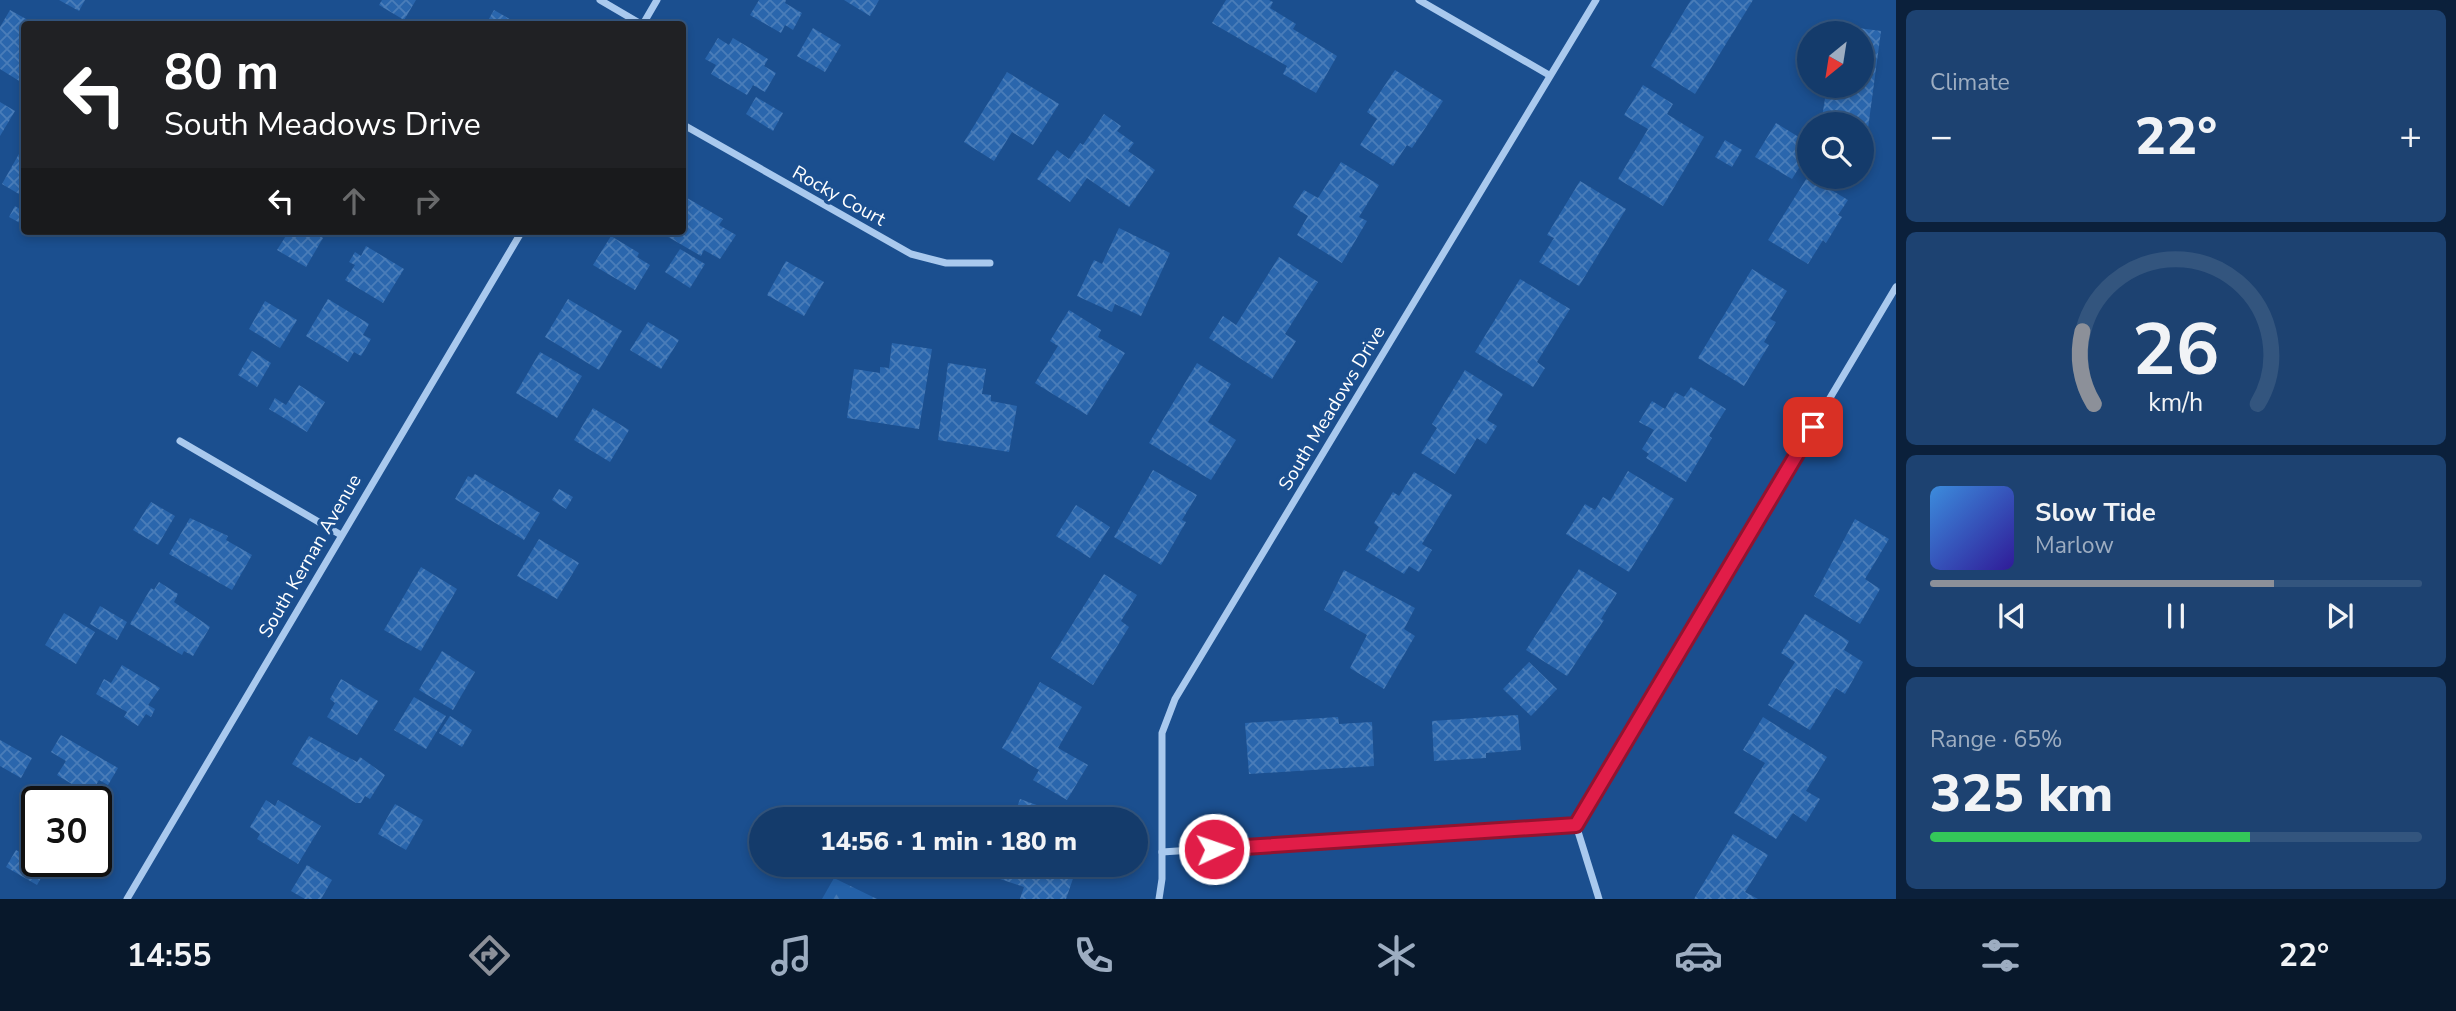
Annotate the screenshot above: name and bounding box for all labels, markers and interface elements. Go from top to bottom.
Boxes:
north arrow [1797,21,1874,98]
map controls [1797,21,1874,189]
text: 80 m [164,39,279,106]
icon: left [49,49,140,140]
text: Climate [1930,67,2010,98]
text: 22° [2135,101,2217,172]
text: South Meadows Drive [164,103,481,146]
text: − [1930,111,1953,162]
text: + [2399,111,2422,162]
button: search [1797,112,1874,189]
street label: Rocky Court [788,160,891,233]
icon: left [262,182,300,220]
icon: ahead [335,182,373,220]
icon: right [408,182,446,220]
text: 26 [2132,301,2220,401]
street label: South Meadows Drive [1272,321,1392,495]
text: km/h [2148,386,2204,420]
pin [1783,397,1843,457]
icon: arrive [1794,408,1832,446]
street label: South Kernan Avenue [252,469,368,643]
text: Slow Tide [2035,495,2156,530]
text: Marlow [2035,530,2114,561]
icon: previous [1993,597,2031,635]
icon: pause [2157,597,2195,635]
icon: next [2321,597,2359,635]
text: Range · 65% [1930,724,2062,755]
text: 325 km [1930,758,2113,829]
speed limit sign: 30 [21,786,112,877]
position arrow [1177,812,1251,886]
text: 14:56 · 1 min · 180 m [820,824,1077,859]
icon: directions [465,931,514,980]
icon: music [767,931,816,980]
icon: phone [1069,931,1118,980]
icon: climate [1372,931,1421,980]
icon: car [1674,931,1723,980]
icon: filters [1976,931,2025,980]
text: 14:55 [127,934,211,977]
text: 22° [2279,934,2329,977]

